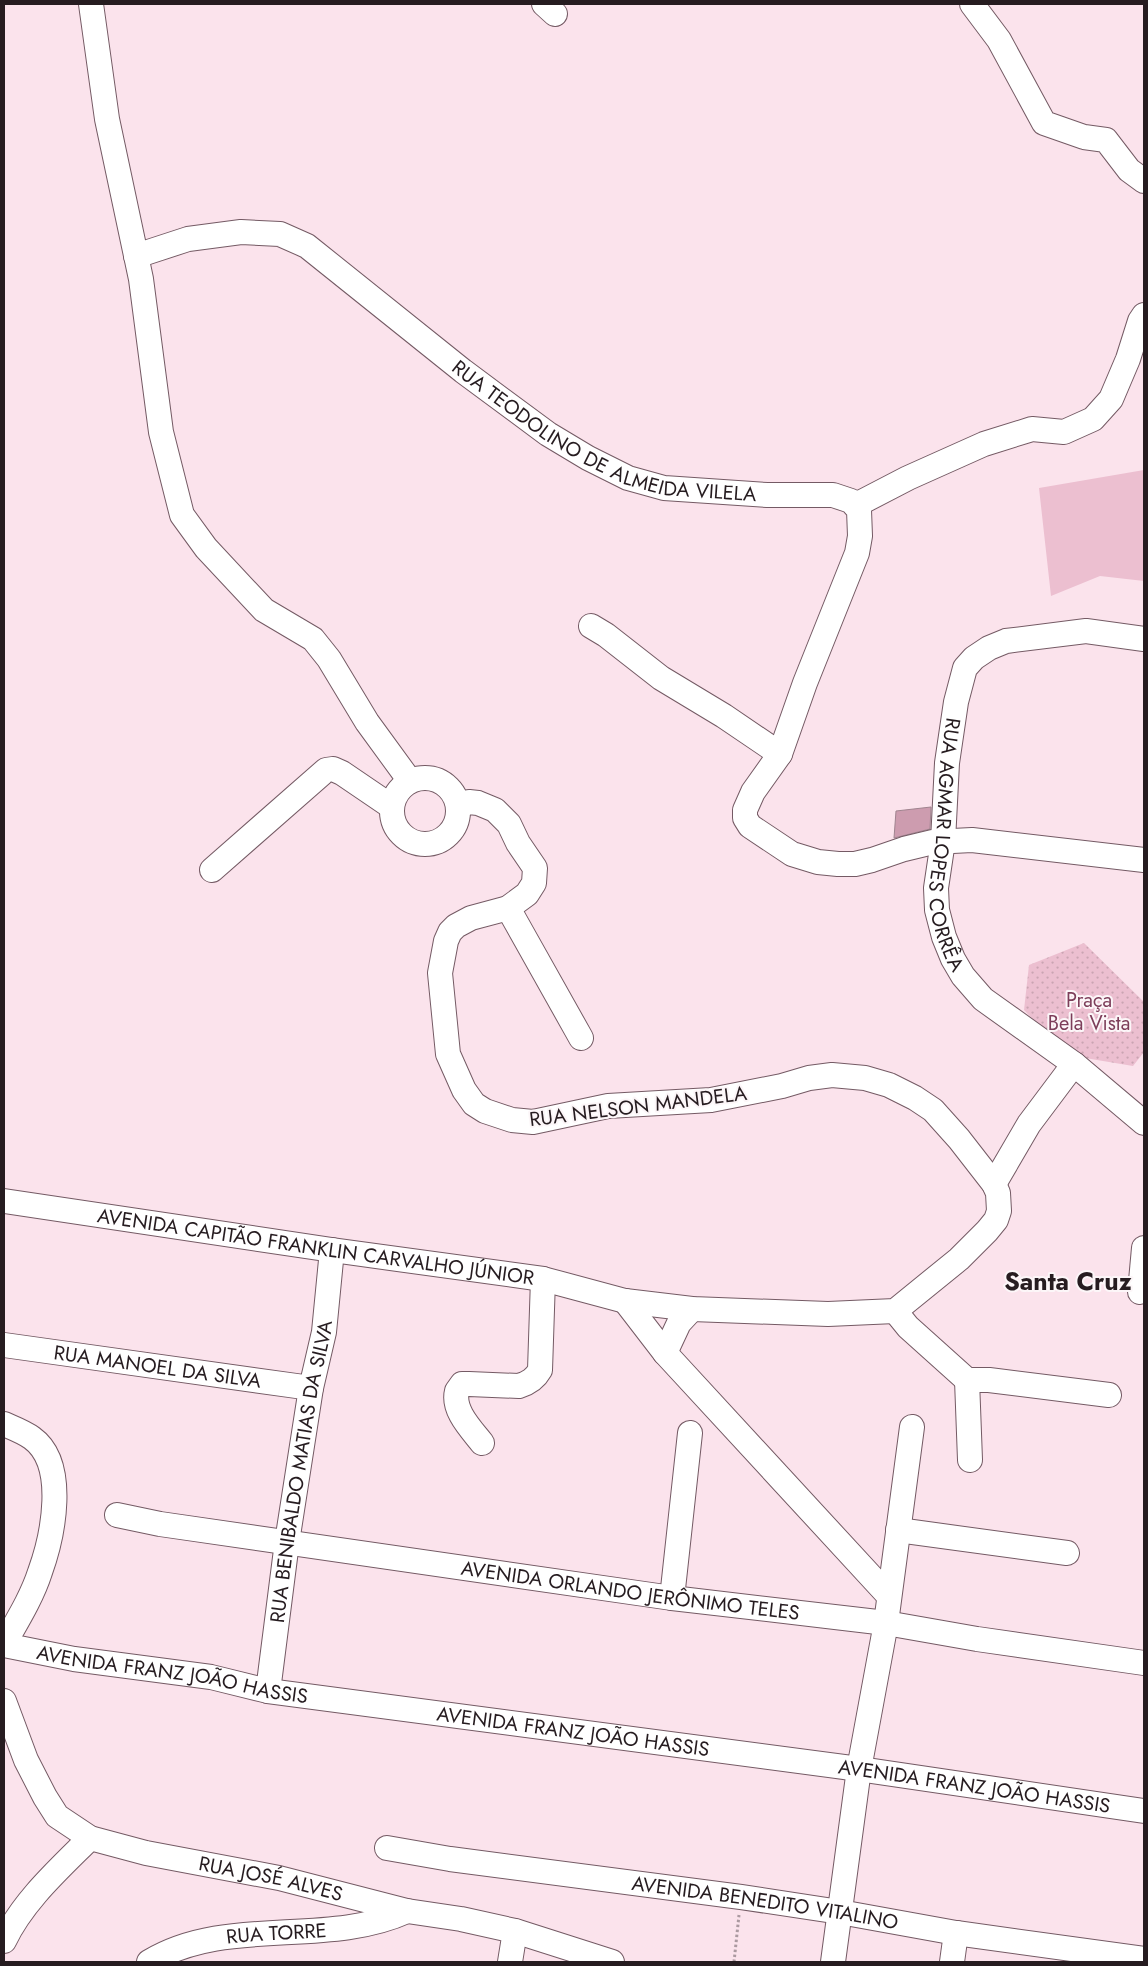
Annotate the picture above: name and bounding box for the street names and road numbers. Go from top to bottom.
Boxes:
street label: RUA TEODOLINO DE ALMEIDA VILELA [445,353,758,509]
street label: RUA AGMAR LOPES CORRÊA [921,716,972,978]
street label: RUA NELSON MANDELA [528,1079,749,1134]
street label: AVENIDA CAPITÃO FRANKLIN CARVALHO JÚNIOR [95,1201,536,1293]
street label: RUA BENIBALDO MATIAS DA SILVA [263,1319,340,1624]
street label: RUA MANOEL DA SILVA [52,1338,264,1396]
street label: AVENIDA ORLANDO JERÔNIMO TELES [459,1554,801,1628]
street label: AVENIDA FRANZ JOÃO HASSIS [34,1638,310,1711]
street label: AVENIDA FRANZ JOÃO HASSIS [435,1699,711,1764]
street label: AVENIDA FRANZ JOÃO HASSIS [837,1752,1112,1821]
street label: RUA JOSÉ ALVES [196,1849,346,1909]
street label: AVENIDA BENEDITO VITALINO [630,1869,901,1937]
street label: RUA TORRE [225,1916,328,1952]

